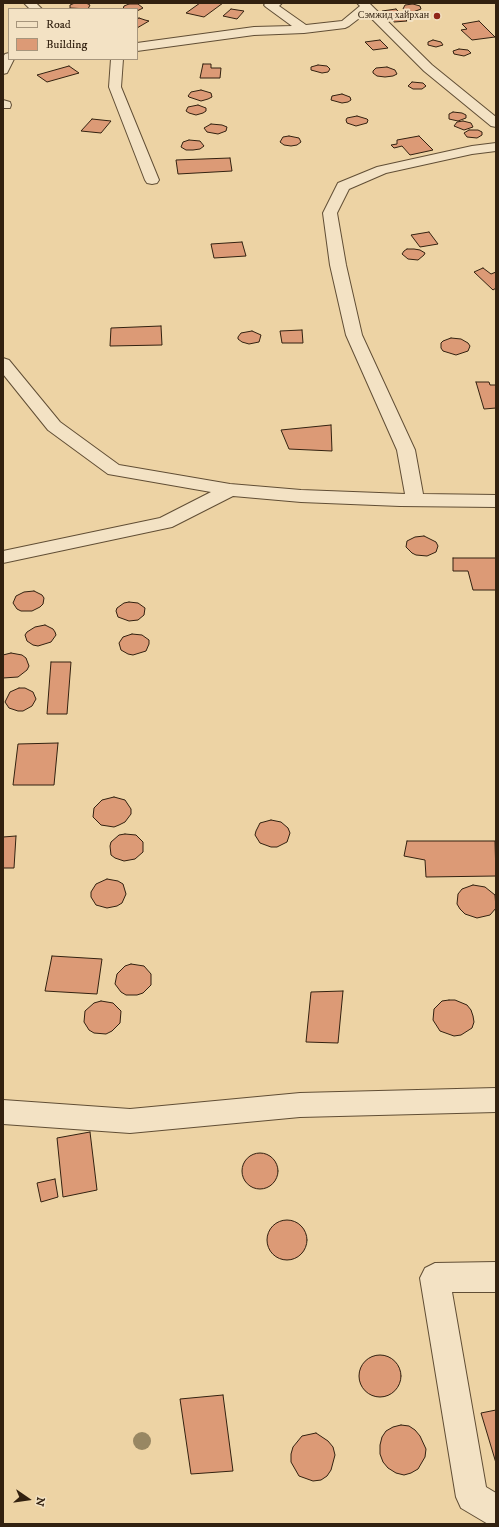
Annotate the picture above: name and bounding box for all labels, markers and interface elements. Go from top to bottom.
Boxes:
legend [8,8,138,60]
place label: Сэмжид хайрхан [358,10,429,22]
marker: Сэмжид хайрхан [432,11,442,21]
text: Road [46,17,71,32]
text: Building [46,37,87,52]
north arrow [8,1479,48,1519]
text: N [32,1496,48,1508]

